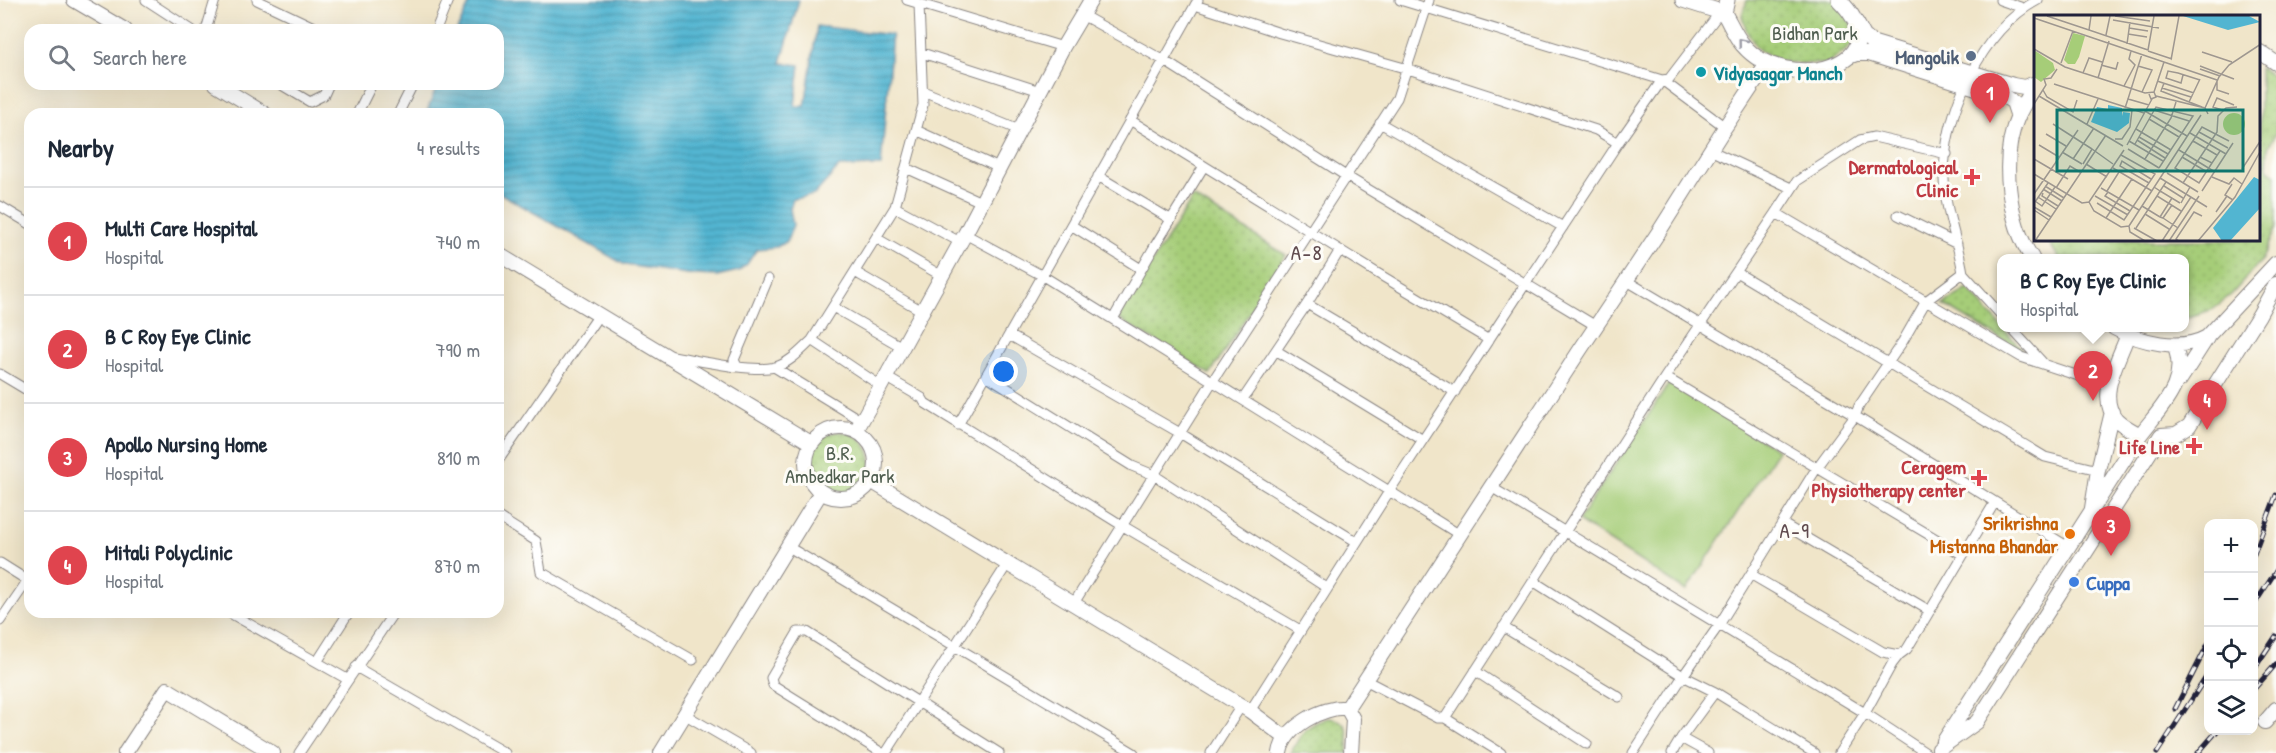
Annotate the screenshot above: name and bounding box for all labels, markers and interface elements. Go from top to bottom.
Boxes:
inset map [2034,15,2261,242]
park label: Bidhan Park [1772,19,1858,46]
search box [24,24,504,90]
one-way arrow [1739,38,1750,49]
icon: search [45,41,78,74]
text: Search here [93,42,187,72]
place label: Mangolik [1895,43,1960,71]
marker: Mangolik [1964,49,1978,63]
place label: Vidyasagar Manch [1713,59,1843,87]
marker: Vidyasagar Manch [1694,65,1708,79]
pin: 1 [1970,74,2010,123]
text: Nearby [48,130,114,165]
text: 4 results [417,134,480,161]
place label: Dermatological Clinic [1849,153,1959,203]
marker: Dermatological Clinic [1963,168,1981,186]
text: Multi Care Hospital [105,213,257,243]
text: 1 [64,228,71,255]
text: 740 m [435,228,480,255]
district label: A-8 [1291,238,1323,267]
text: Hospital [105,243,163,270]
popup [1997,254,2189,332]
text: B C Roy Eye Clinic [2020,265,2166,295]
text: Hospital [2020,295,2078,322]
text: B C Roy Eye Clinic [105,321,251,351]
text: 2 [63,336,72,363]
text: 790 m [436,336,480,363]
text: Hospital [105,351,163,378]
pin: 2 [2074,352,2112,401]
your location [989,357,1018,386]
pin: 4 [2188,380,2226,430]
text: Apollo Nursing Home [105,429,267,459]
place label: Life Line [2119,433,2180,460]
marker: Life Line [2185,437,2203,455]
park label: B.R. Ambedkar Park [785,439,895,489]
text: 3 [63,444,72,471]
text: 810 m [437,444,480,471]
place label: Ceragem Physiotherapy center [1812,453,1966,504]
text: Hospital [105,459,163,486]
marker: Ceragem Physiotherapy center [1970,469,1988,487]
pin: 3 [2092,506,2130,556]
place label: Srikrishna Mistanna Bhandar [1930,509,2058,559]
district label: A-9 [1780,516,1810,545]
map controls [2204,519,2258,735]
button: + [2204,519,2258,573]
marker: Srikrishna Mistanna Bhandar [2063,527,2077,541]
text: Mitali Polyclinic [105,537,232,567]
text: 4 [64,552,71,579]
text: 870 m [434,552,480,579]
text: Hospital [105,567,163,594]
place label: Cuppa [2086,569,2130,597]
button: − [2204,573,2258,627]
marker: Cuppa [2067,575,2081,589]
button: locate [2204,627,2258,681]
button: layers [2204,681,2258,735]

